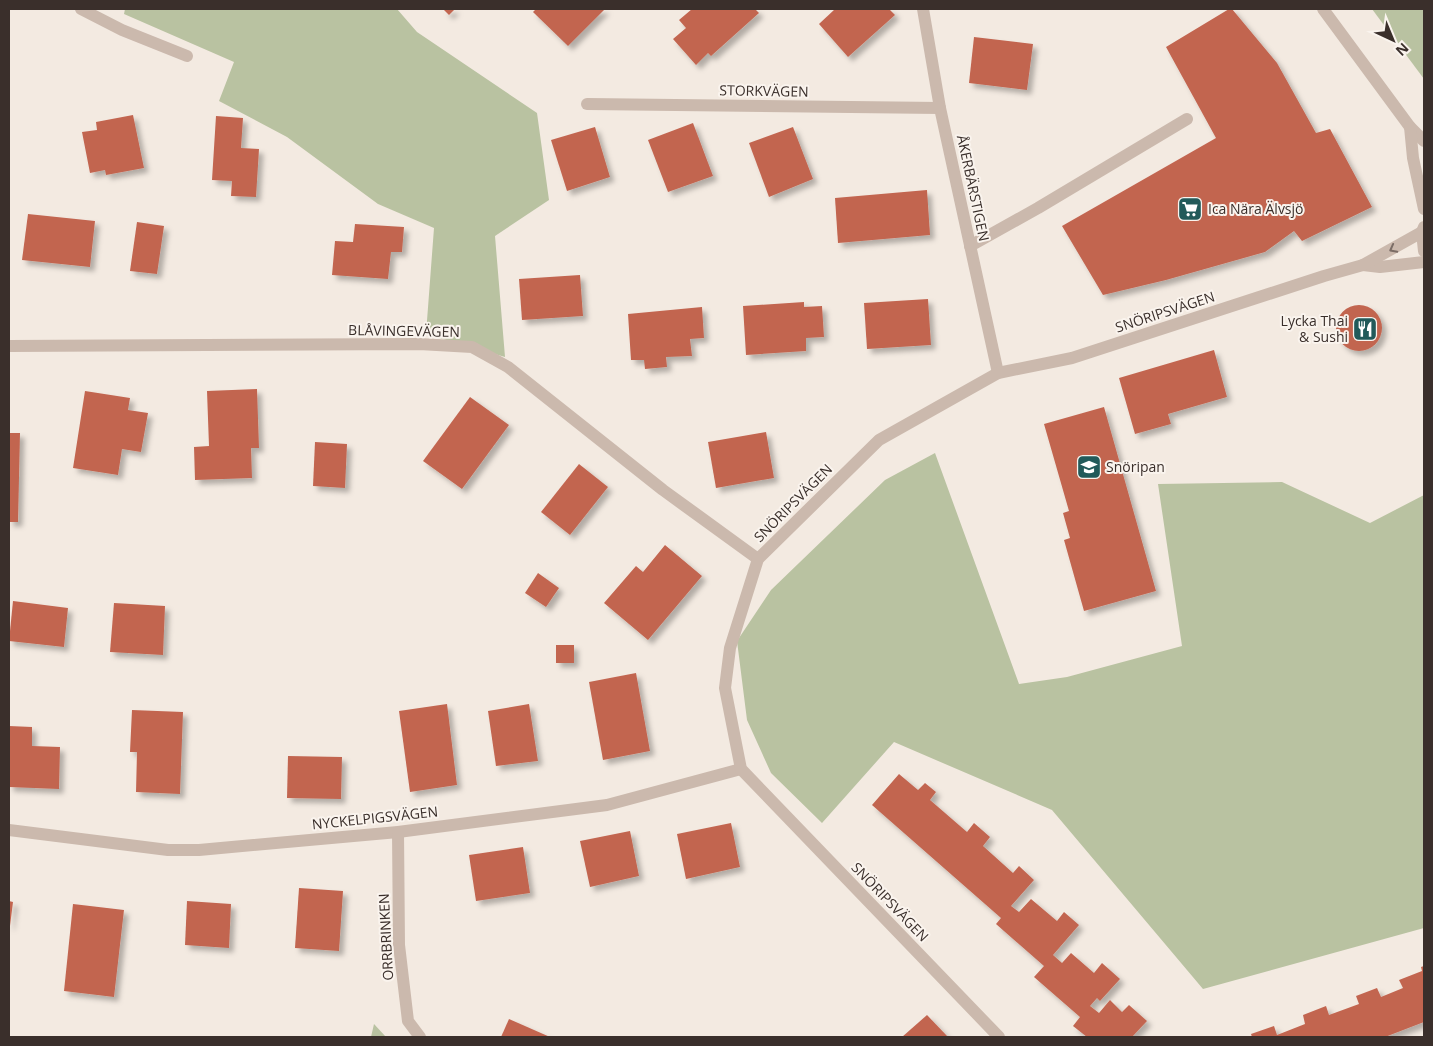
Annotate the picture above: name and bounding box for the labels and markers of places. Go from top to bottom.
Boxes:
supermarket icon: Ica Nära Älvsjö [1177,196,1203,222]
place label: Ica Nära Älvsjö [1208,199,1304,218]
place label: Lycka Thai & Sushi [1281,311,1348,346]
restaurant icon: Lycka Thai & Sushi [1352,316,1378,342]
school or university icon: Snöripan [1076,454,1102,480]
place label: Snöripan [1106,457,1165,476]

